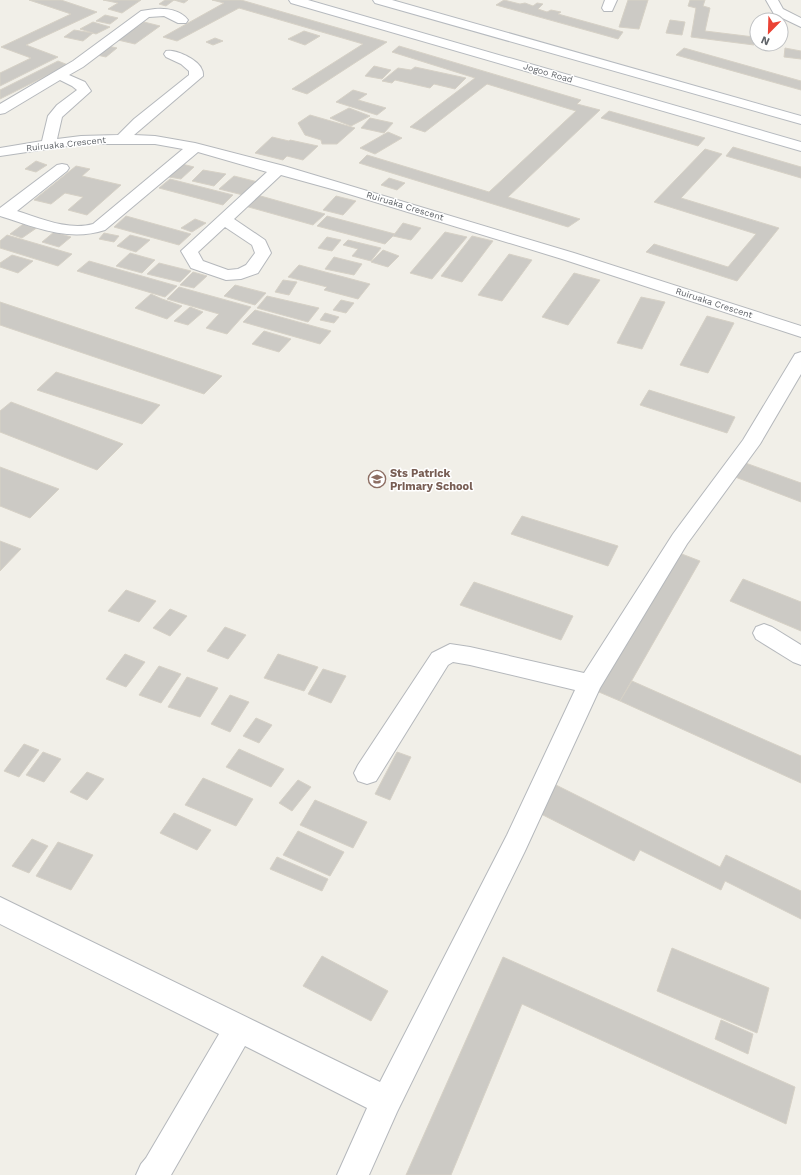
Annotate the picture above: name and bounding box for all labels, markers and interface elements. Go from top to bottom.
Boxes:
north arrow [749,12,789,52]
text: N [759,33,772,48]
street label: Jogoo Road [522,61,574,85]
street label: Ruiruaka Crescent [26,135,107,153]
street label: Ruiruaka Crescent [365,189,445,223]
street label: Ruiruaka Crescent [674,286,754,320]
place label: Sts Patrick Primary School [390,467,473,493]
school or university icon: Sts Patrick Primary School [367,469,387,489]

